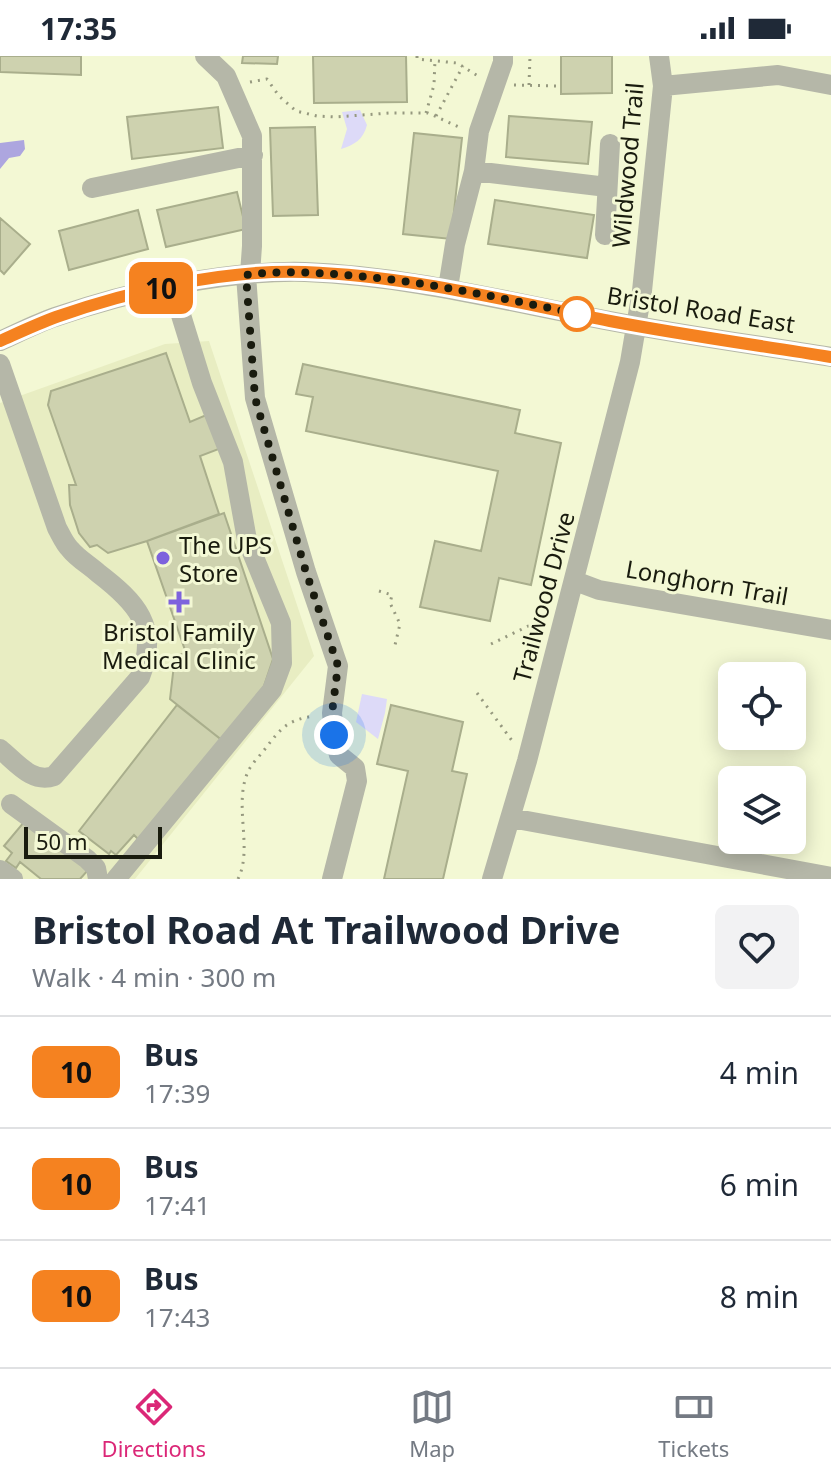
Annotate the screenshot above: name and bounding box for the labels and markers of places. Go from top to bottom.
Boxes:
unlabelled marker [560,297,594,331]
place label: The UPS Store [179,528,272,589]
marker: The UPS Store [154,549,172,567]
marker: Bristol Family Medical Clinic [168,591,190,613]
place label: Bristol Family Medical Clinic [102,615,256,676]

